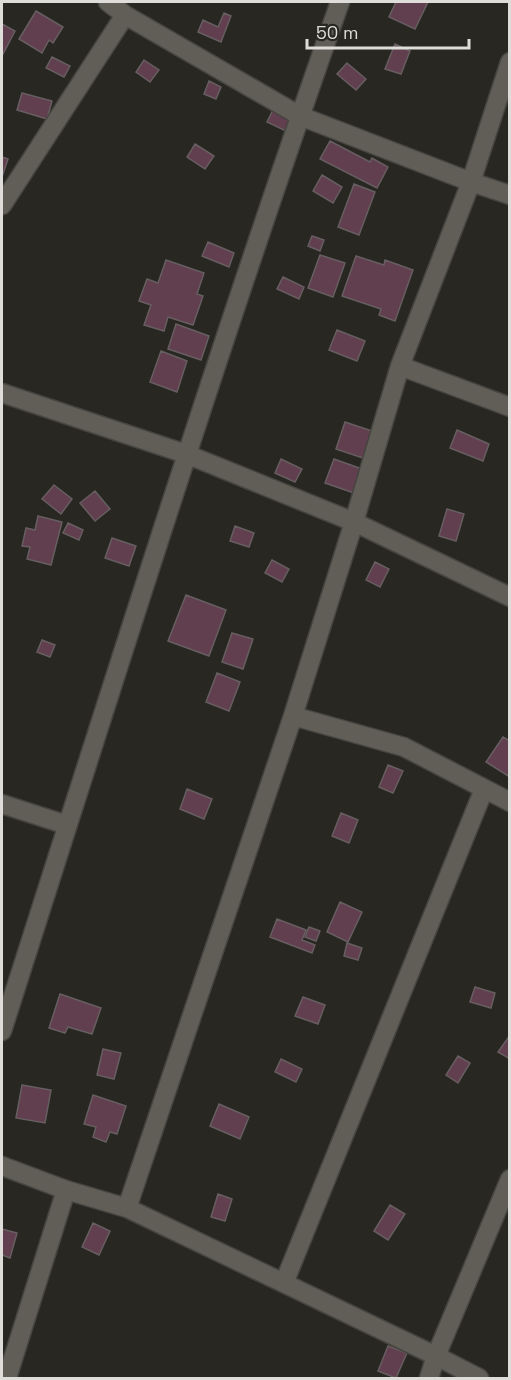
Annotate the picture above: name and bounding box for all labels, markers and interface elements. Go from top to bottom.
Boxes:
scale bar [307,12,469,50]
text: 50 m [316,21,358,44]

